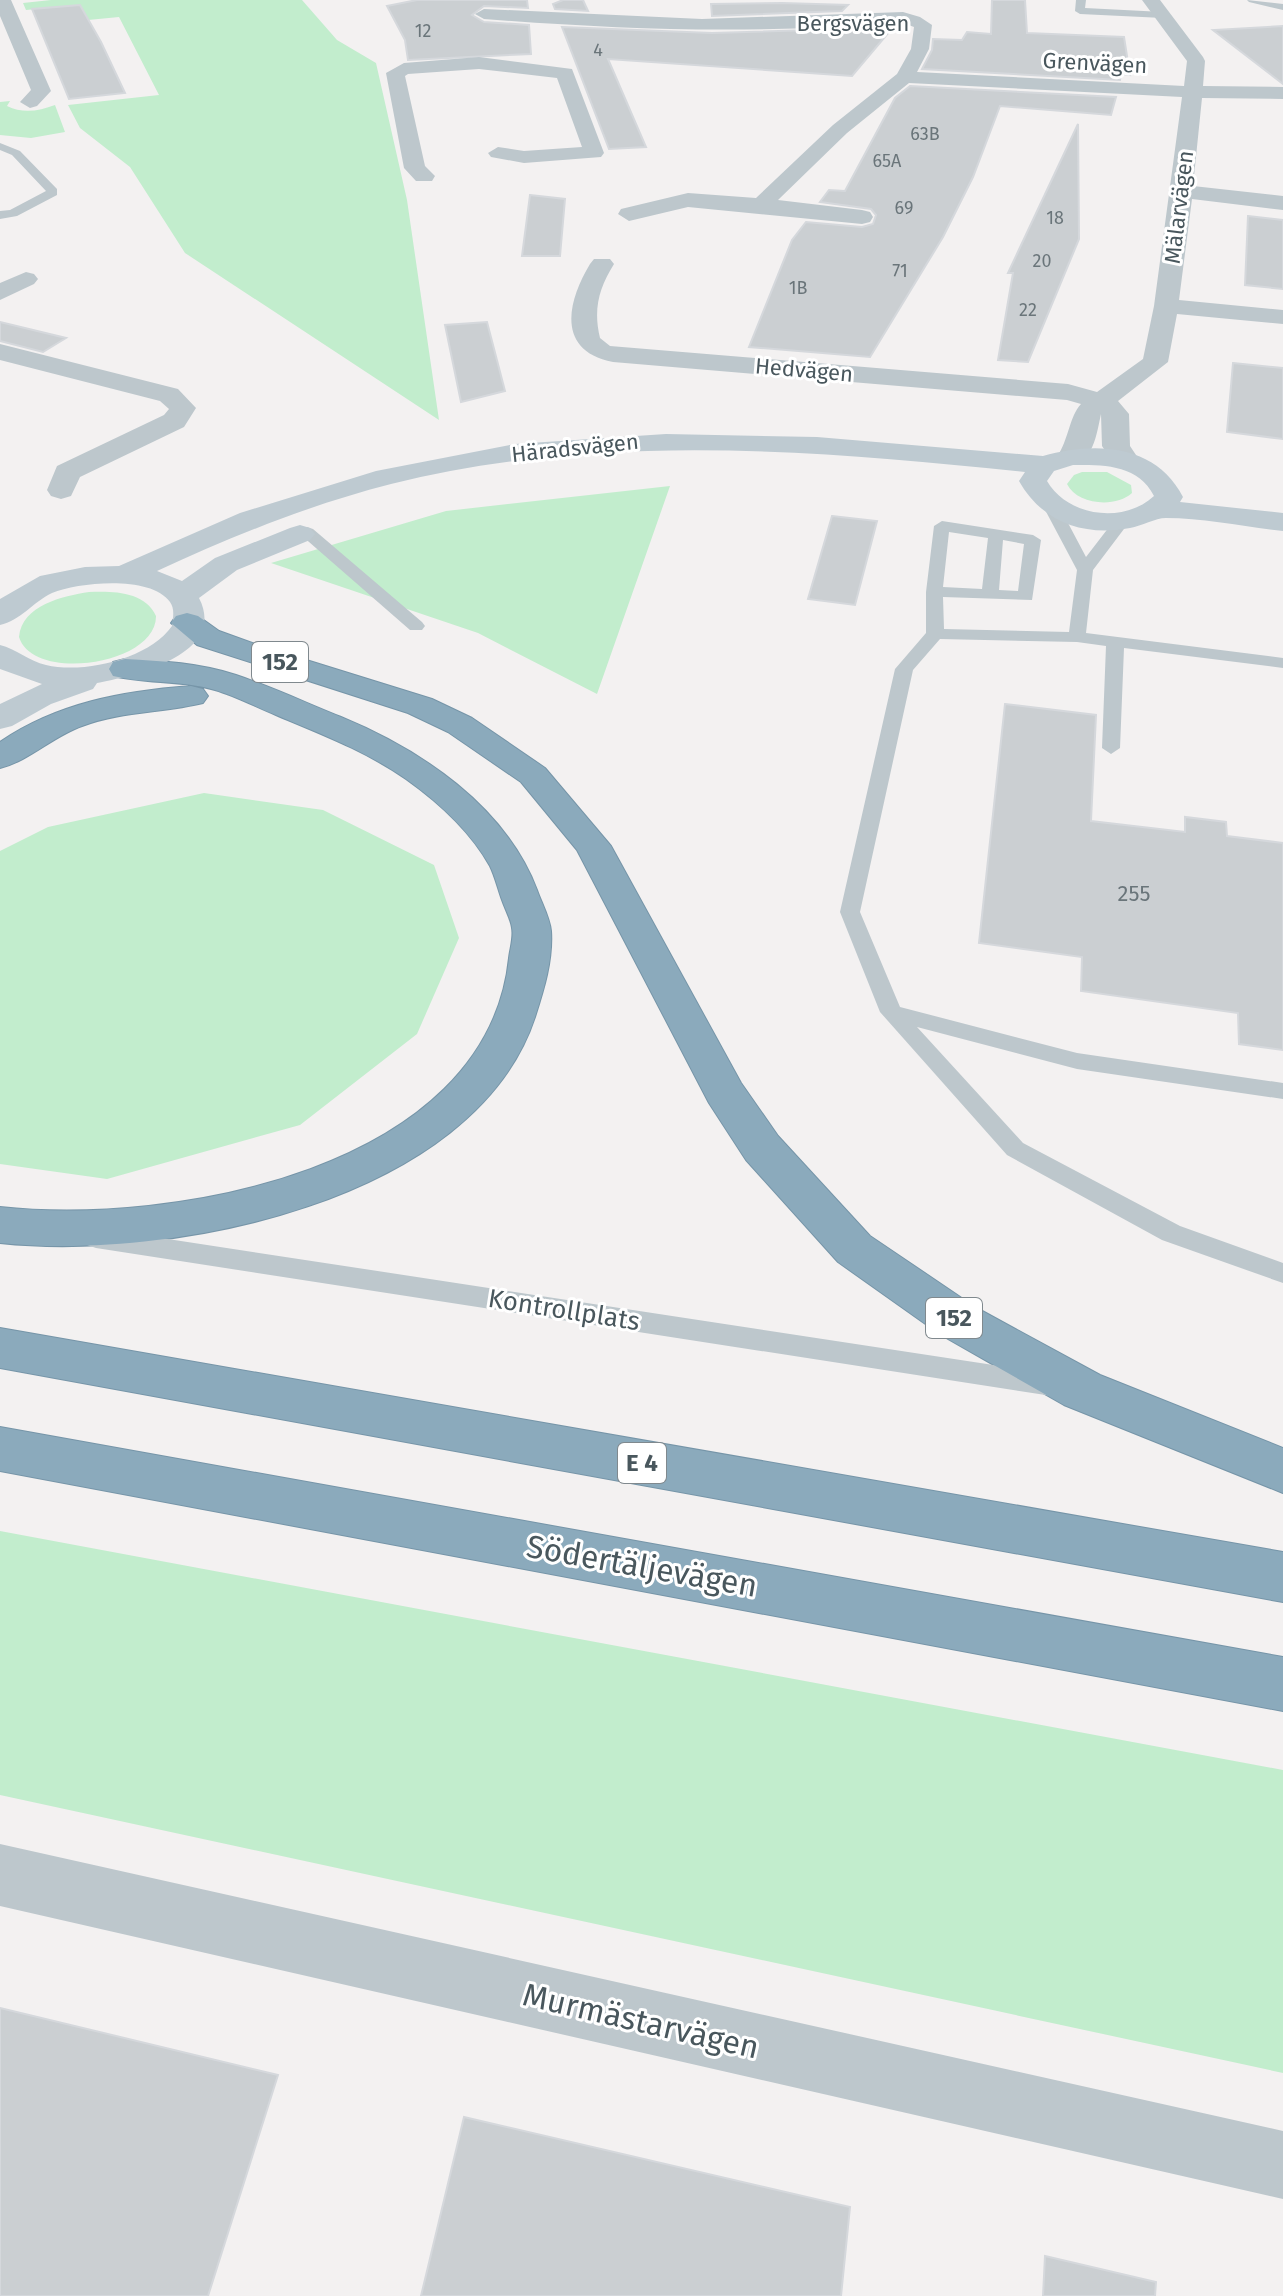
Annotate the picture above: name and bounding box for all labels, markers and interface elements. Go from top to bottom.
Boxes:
street label: Bergsvägen [797,10,909,37]
house number: 12 [415,20,431,42]
house number: 4 [593,39,603,61]
street label: Grenvägen [1042,47,1148,79]
house number: 63B [910,123,940,145]
street label: Mälarvägen [1159,149,1199,265]
house number: 65A [873,150,902,172]
house number: 69 [895,197,913,219]
house number: 18 [1046,207,1064,229]
house number: 20 [1033,250,1051,272]
house number: 71 [892,260,908,282]
house number: 1B [789,277,807,299]
house number: 22 [1019,299,1037,321]
street label: Hedvägen [754,352,854,388]
street label: Häradsvägen [510,428,640,468]
road number: 152 [252,642,308,682]
house number: 255 [1118,880,1150,907]
street label: Kontrollplats [486,1283,642,1337]
road number: 152 [926,1298,982,1338]
road number: E 4 [618,1443,666,1483]
street label: Södertäljevägen [524,1527,760,1605]
street label: Murmästarvägen [519,1975,763,2067]

